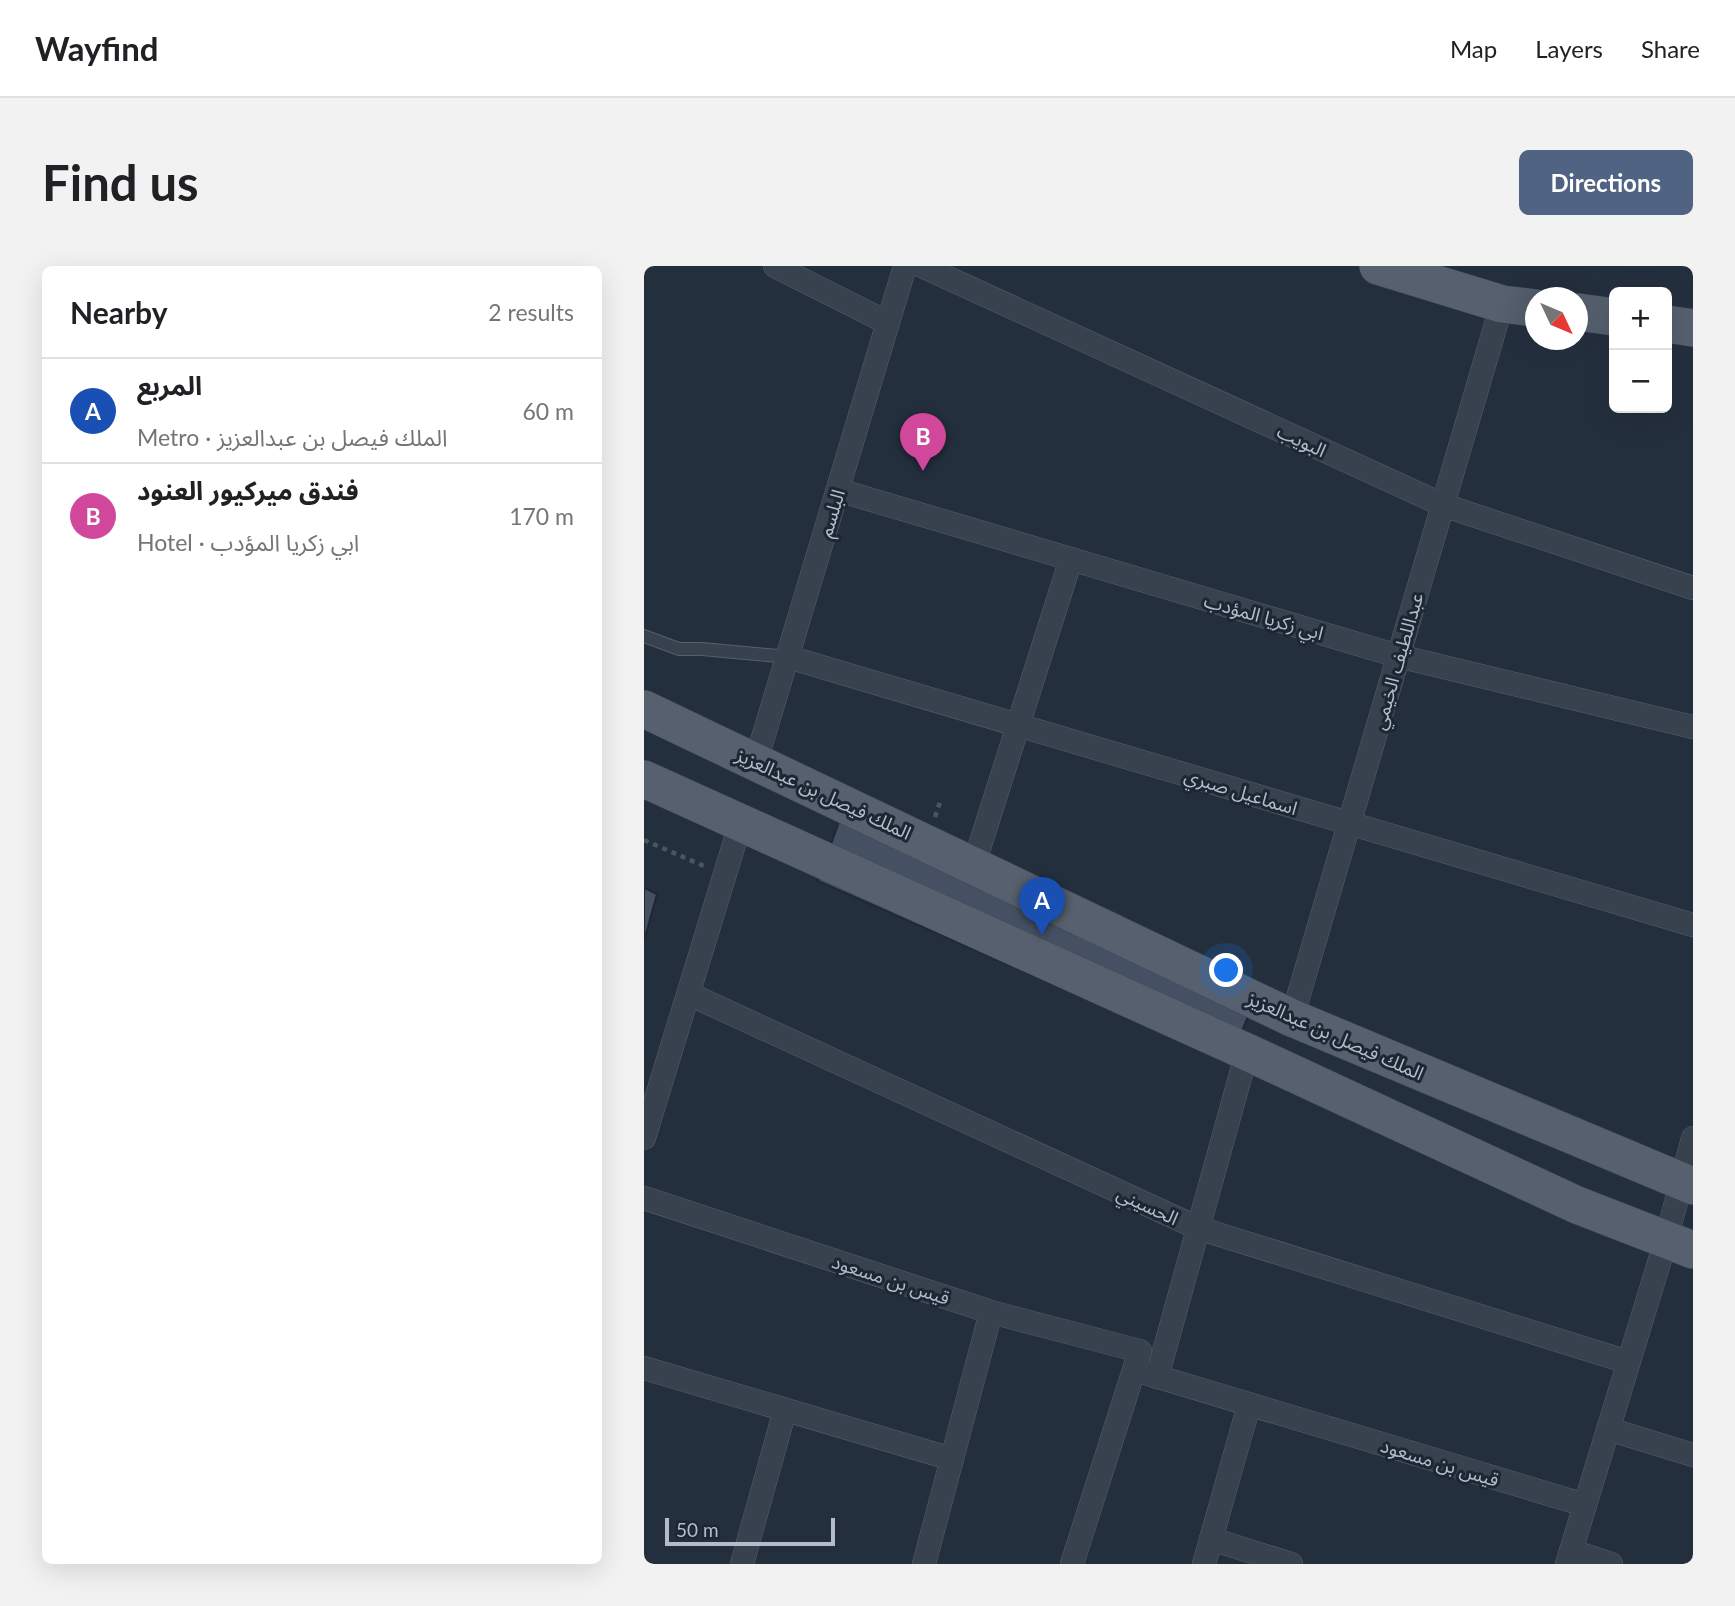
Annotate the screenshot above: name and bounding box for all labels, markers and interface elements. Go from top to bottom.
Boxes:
text: Wayfind [35,28,159,68]
text: Map [1450,34,1497,63]
text: Layers [1535,34,1603,63]
text: Share [1641,34,1700,63]
button: Directions [1519,150,1693,215]
text: Find us [42,153,199,211]
north arrow [1525,287,1588,350]
map controls [1609,287,1672,413]
button: + [1609,287,1672,350]
text: Nearby [70,294,168,330]
text: 2 results [488,298,574,326]
button: − [1609,350,1672,413]
text: المربع [137,369,202,401]
text: A [85,397,101,425]
text: 60 m [523,397,574,425]
pin: B [900,413,946,471]
street label: البويب [1273,419,1330,462]
text: Metro · الملك فيصل بن عبدالعزيز [137,423,448,451]
text: فندق ميركيور العنود [137,474,359,506]
street label: البلسم [813,486,853,541]
text: B [85,502,101,530]
text: 170 m [509,502,574,530]
text: Hotel · ابي زكريا المؤدب [137,528,359,556]
street label: ابي زكريا المؤدب [1201,588,1326,648]
street label: عبداللطيف الخيمي [1366,590,1432,733]
street label: الملك فيصل بن عبدالعزيز [732,742,915,845]
street label: اسماعيل صبري [1180,763,1300,823]
pin: A [1019,877,1065,935]
your location [1209,953,1243,987]
street label: الملك فيصل بن عبدالعزيز [1243,985,1428,1085]
street label: الحسيني [1112,1181,1182,1233]
street label: قيس بن مسعود [829,1249,953,1310]
street label: قيس بن مسعود [1378,1433,1502,1492]
scale bar [665,1515,835,1547]
text: 50 m [676,1518,719,1541]

